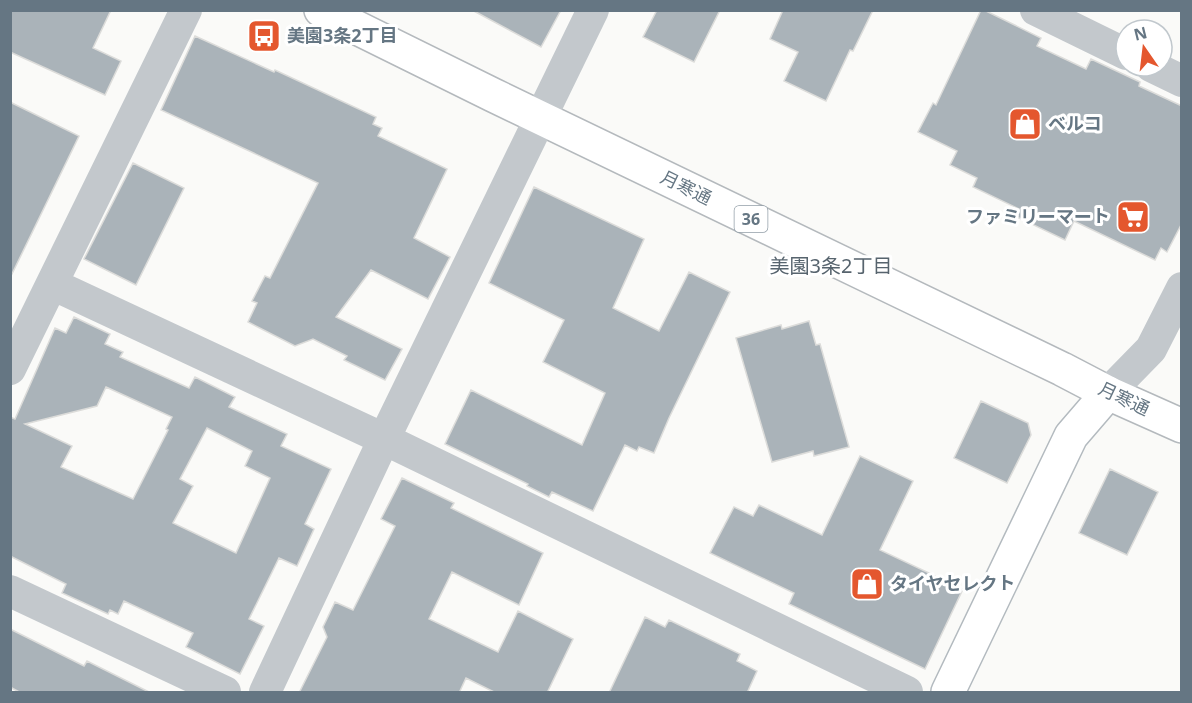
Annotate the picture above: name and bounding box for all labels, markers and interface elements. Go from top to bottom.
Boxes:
bus stop icon: 美園3条2丁目 [246,18,282,54]
north arrow [1114,18,1174,78]
text: N [1131,21,1149,46]
place label: 美園3条2丁目 [287,23,398,47]
shop icon: ベルコ [1007,106,1043,142]
place label: ベルコ [1048,111,1102,135]
street label: 月寒通 [657,164,716,210]
supermarket icon: ファミリーマート [1115,199,1151,235]
place label: ファミリーマート [966,204,1110,228]
road number: 36 [734,206,768,232]
district label: 美園3条2丁目 [770,252,892,279]
street label: 月寒通 [1095,376,1154,420]
shop icon: タイヤセレクト [849,566,885,602]
place label: タイヤセレクト [890,571,1015,595]

